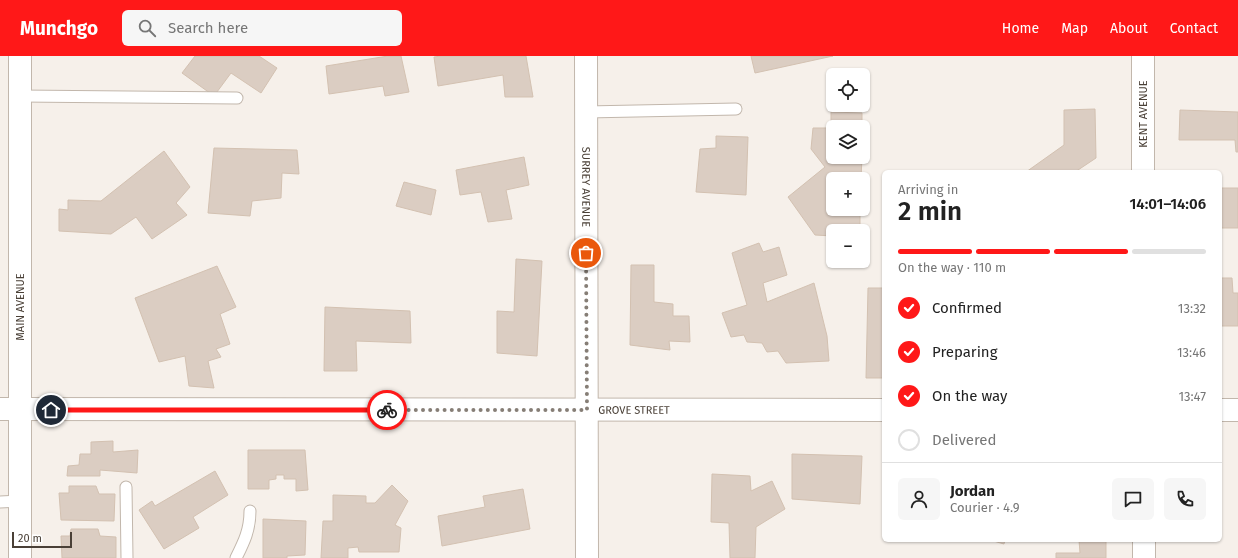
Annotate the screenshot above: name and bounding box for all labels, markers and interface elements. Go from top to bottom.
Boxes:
search box [122,10,402,46]
text: Munchgo [20,17,98,40]
icon: search [136,17,158,39]
text: Search here [168,19,248,37]
text: Home [1002,20,1039,37]
text: Map [1061,20,1088,37]
text: About [1110,20,1148,37]
text: Contact [1170,20,1218,37]
map controls [826,68,870,268]
button: locate [826,68,870,112]
street label: KENT AVENUE [1137,80,1150,148]
button: layers [826,120,870,164]
street label: SURREY AVENUE [579,147,592,227]
button: + [826,172,870,216]
text: Arriving in [898,182,958,197]
text: 14:01–14:06 [1129,195,1206,213]
text: 2 min [898,196,962,227]
button: − [826,224,870,268]
pin [569,236,603,270]
icon: bag [575,242,597,264]
text: On the way · 110 m [898,260,1006,275]
street label: MAIN AVENUE [14,273,27,341]
icon: check [898,297,920,319]
text: Confirmed [932,299,1002,317]
text: 13:32 [1178,301,1206,316]
icon: check [898,341,920,363]
text: Preparing [932,343,997,361]
text: 13:46 [1177,345,1206,360]
icon: check [898,385,920,407]
text: On the way [932,387,1007,405]
text: 13:47 [1178,389,1206,404]
courier [367,390,407,430]
pin [34,393,68,427]
icon: home [40,399,62,421]
icon: bike [376,399,398,421]
street label: GROVE STREET [598,404,670,417]
text: Delivered [932,431,996,449]
button: person [898,478,940,520]
button: chat [1112,478,1154,520]
button: phone [1164,478,1206,520]
text: Jordan [950,482,995,500]
text: Courier · 4.9 [950,500,1020,515]
scale bar [12,530,72,549]
text: 20 m [18,532,42,545]

